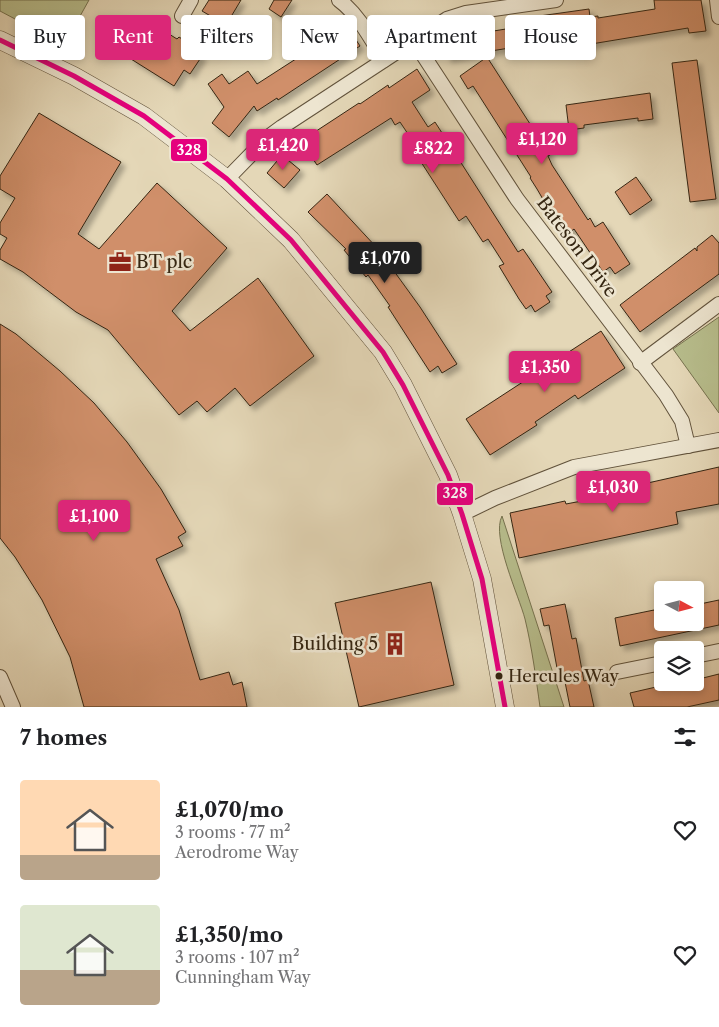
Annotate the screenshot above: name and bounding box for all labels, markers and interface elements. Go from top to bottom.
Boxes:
chip: Buy [15,15,85,60]
chip: Rent [95,15,171,60]
chip: Filters [181,15,272,60]
chip: New [282,15,357,60]
chip: Apartment [367,15,495,60]
chip: House [505,15,596,60]
pin: £1,120 [501,122,583,165]
pin: £1,420 [242,128,324,171]
text: £1,120 [517,129,567,149]
pin: £822 [403,132,463,174]
text: £1,420 [257,135,309,155]
line badge: 328 [170,138,208,162]
text: £822 [413,138,453,158]
text: 328 [177,141,201,159]
street label: Bateson Drive [532,192,622,302]
pin: £1,070 [344,242,426,284]
text: £1,070 [360,248,410,268]
office icon: BT plc [107,249,133,275]
place label: BT plc [136,251,192,273]
pin: £1,350 [504,350,586,393]
text: £1,350 [520,357,570,377]
pin: £1,030 [572,470,654,513]
text: £1,030 [587,477,639,497]
line badge: 328 [436,482,474,506]
text: 328 [443,484,467,502]
pin: £1,100 [53,500,135,542]
text: £1,100 [69,506,119,526]
north arrow [654,581,704,631]
map controls [654,581,704,691]
building icon: Building 5 [382,631,408,657]
place label: Building 5 [292,633,378,655]
button: layers [654,641,704,691]
place label: Hercules Way [508,666,620,686]
marker: Hercules Way [494,671,504,681]
icon: filters [671,723,699,751]
text: 7 homes [20,725,107,750]
text: £1,070/mo [175,797,284,822]
icon: home [60,800,120,860]
icon: heart [671,816,699,844]
text: 3 rooms · 77 m² [175,822,291,842]
text: Aerodrome Way [175,842,299,862]
text: £1,350/mo [175,922,283,947]
icon: home [60,925,120,985]
icon: heart [671,941,699,969]
text: 3 rooms · 107 m² [175,947,300,967]
text: Cunningham Way [175,967,311,987]

